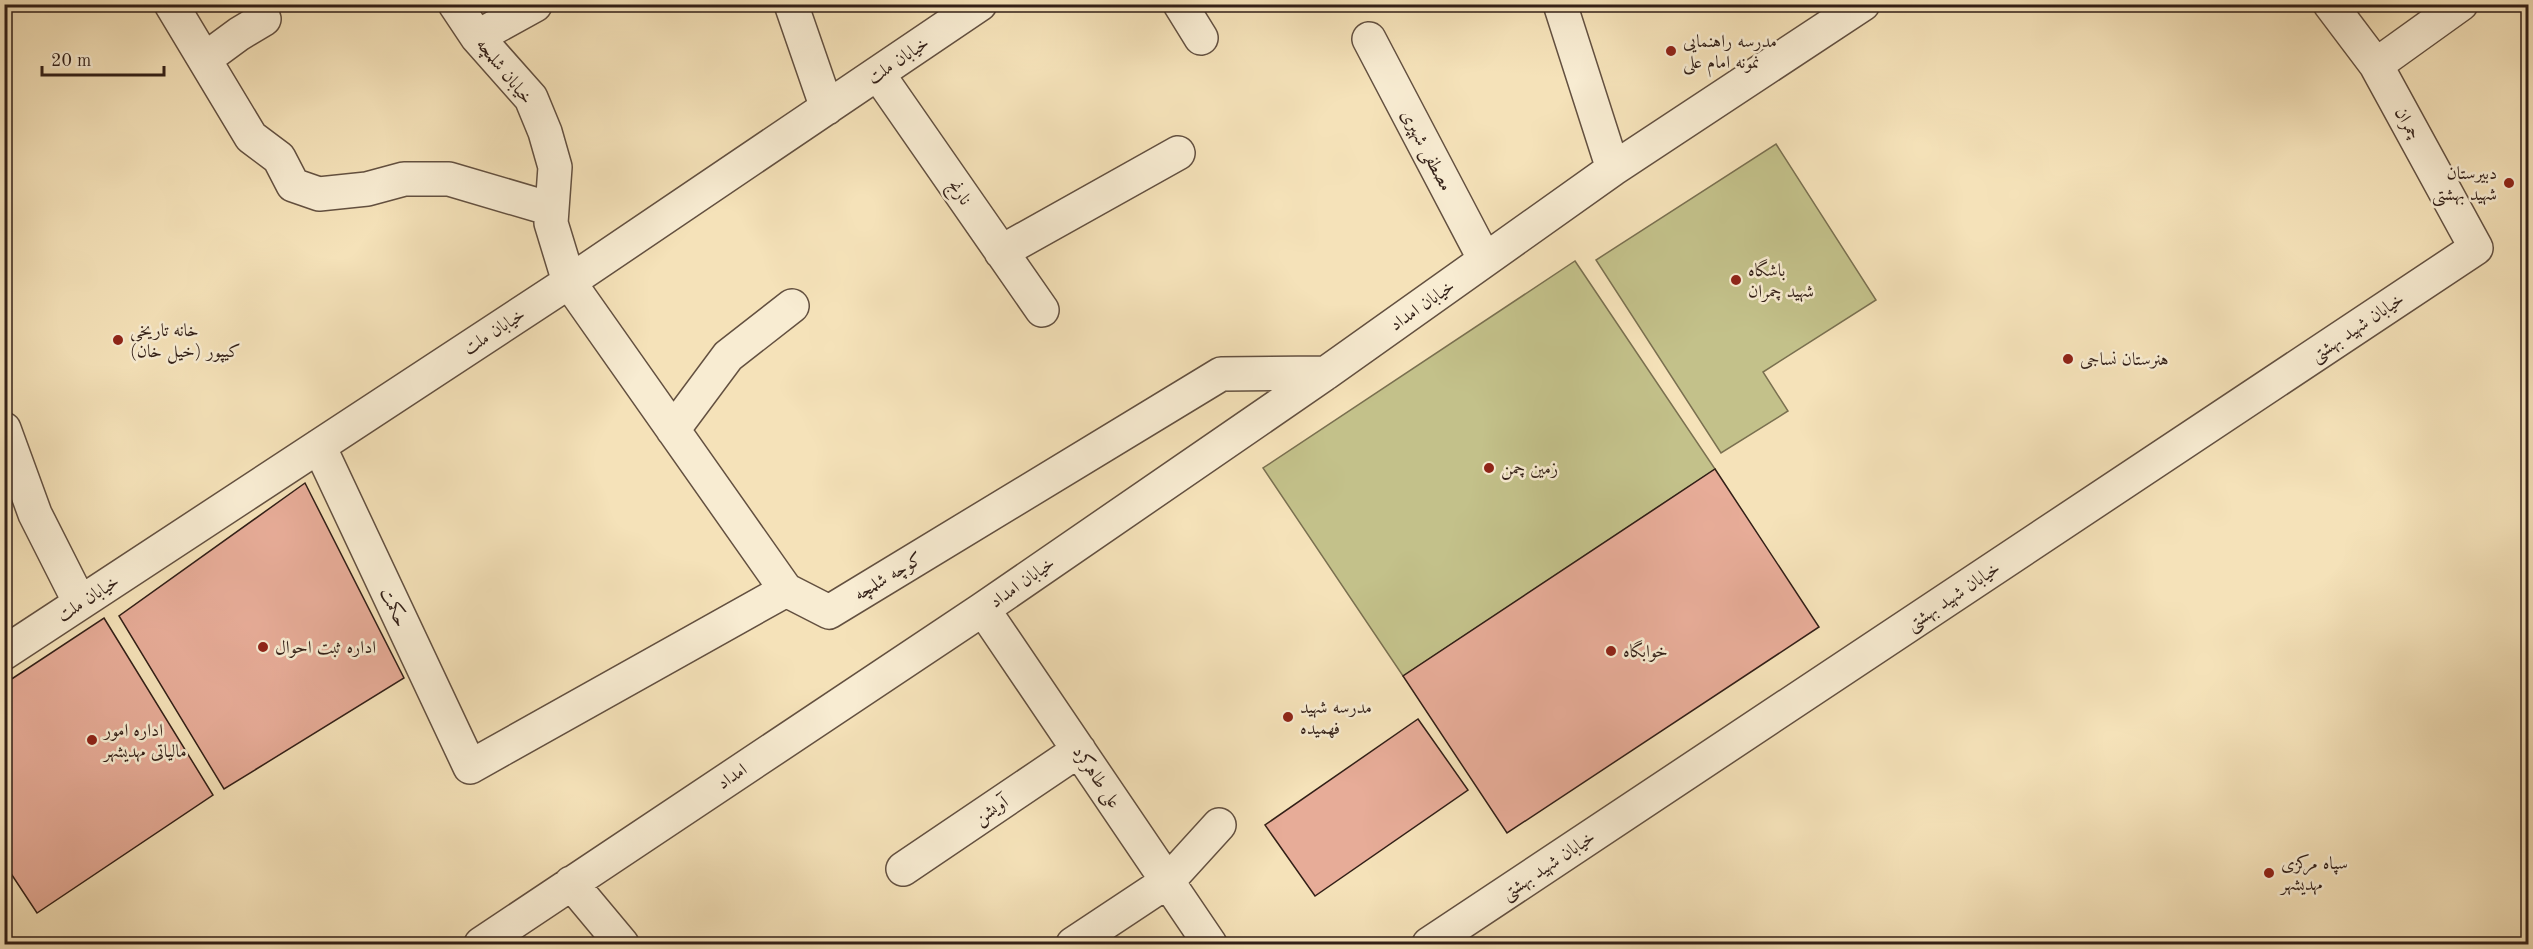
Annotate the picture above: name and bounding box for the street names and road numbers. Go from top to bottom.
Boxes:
street label: خیابان ملت [865,34,933,89]
street label: خیابان شلمچه [471,36,536,109]
street label: چمران [2389,104,2423,143]
street label: مصطفی شهپری [1395,107,1455,196]
street label: نارنج [939,177,974,212]
street label: خیابان امداد [1387,277,1459,335]
street label: خیابان شهید بهشتی [2308,290,2409,368]
street label: خیابان ملت [460,305,529,359]
street label: کوچه شلمچه [851,550,927,607]
street label: خیابان امداد [987,554,1059,612]
street label: خیابان شهید بهشتی [1904,559,2005,637]
street label: خیابان ملت [54,572,123,626]
street label: حکمت [376,584,412,630]
street label: علی طاهرکرد [1066,742,1125,814]
street label: امداد [715,761,751,793]
street label: آویشن [970,790,1015,830]
street label: خیابان شهید بهشتی [1499,828,1600,906]

